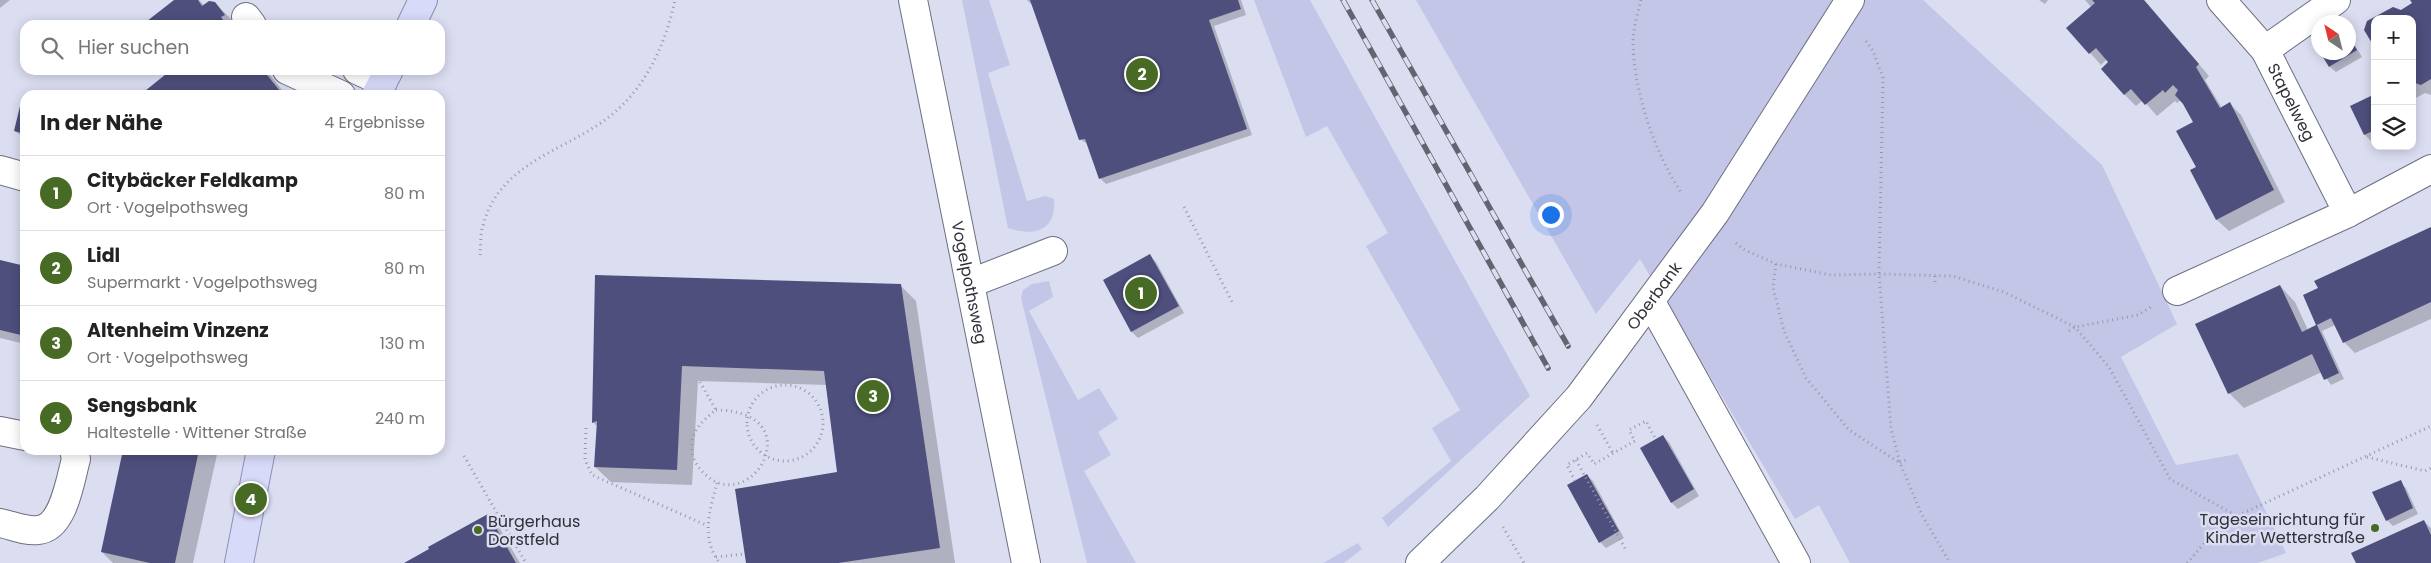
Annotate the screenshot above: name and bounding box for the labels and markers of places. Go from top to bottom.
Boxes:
pin: 2 [1126,55,1158,93]
pin: 1 [1125,274,1157,312]
pin: 3 [857,377,889,415]
pin: 4 [235,480,267,518]
place label: Tageseinrichtung für Kinder Wetterstraße [2200,508,2365,549]
place label: Bürgerhaus Dorstfeld [488,510,580,551]
marker: Tageseinrichtung für Kinder Wetterstraße [2369,522,2381,534]
marker: Bürgerhaus Dorstfeld [472,524,484,536]

